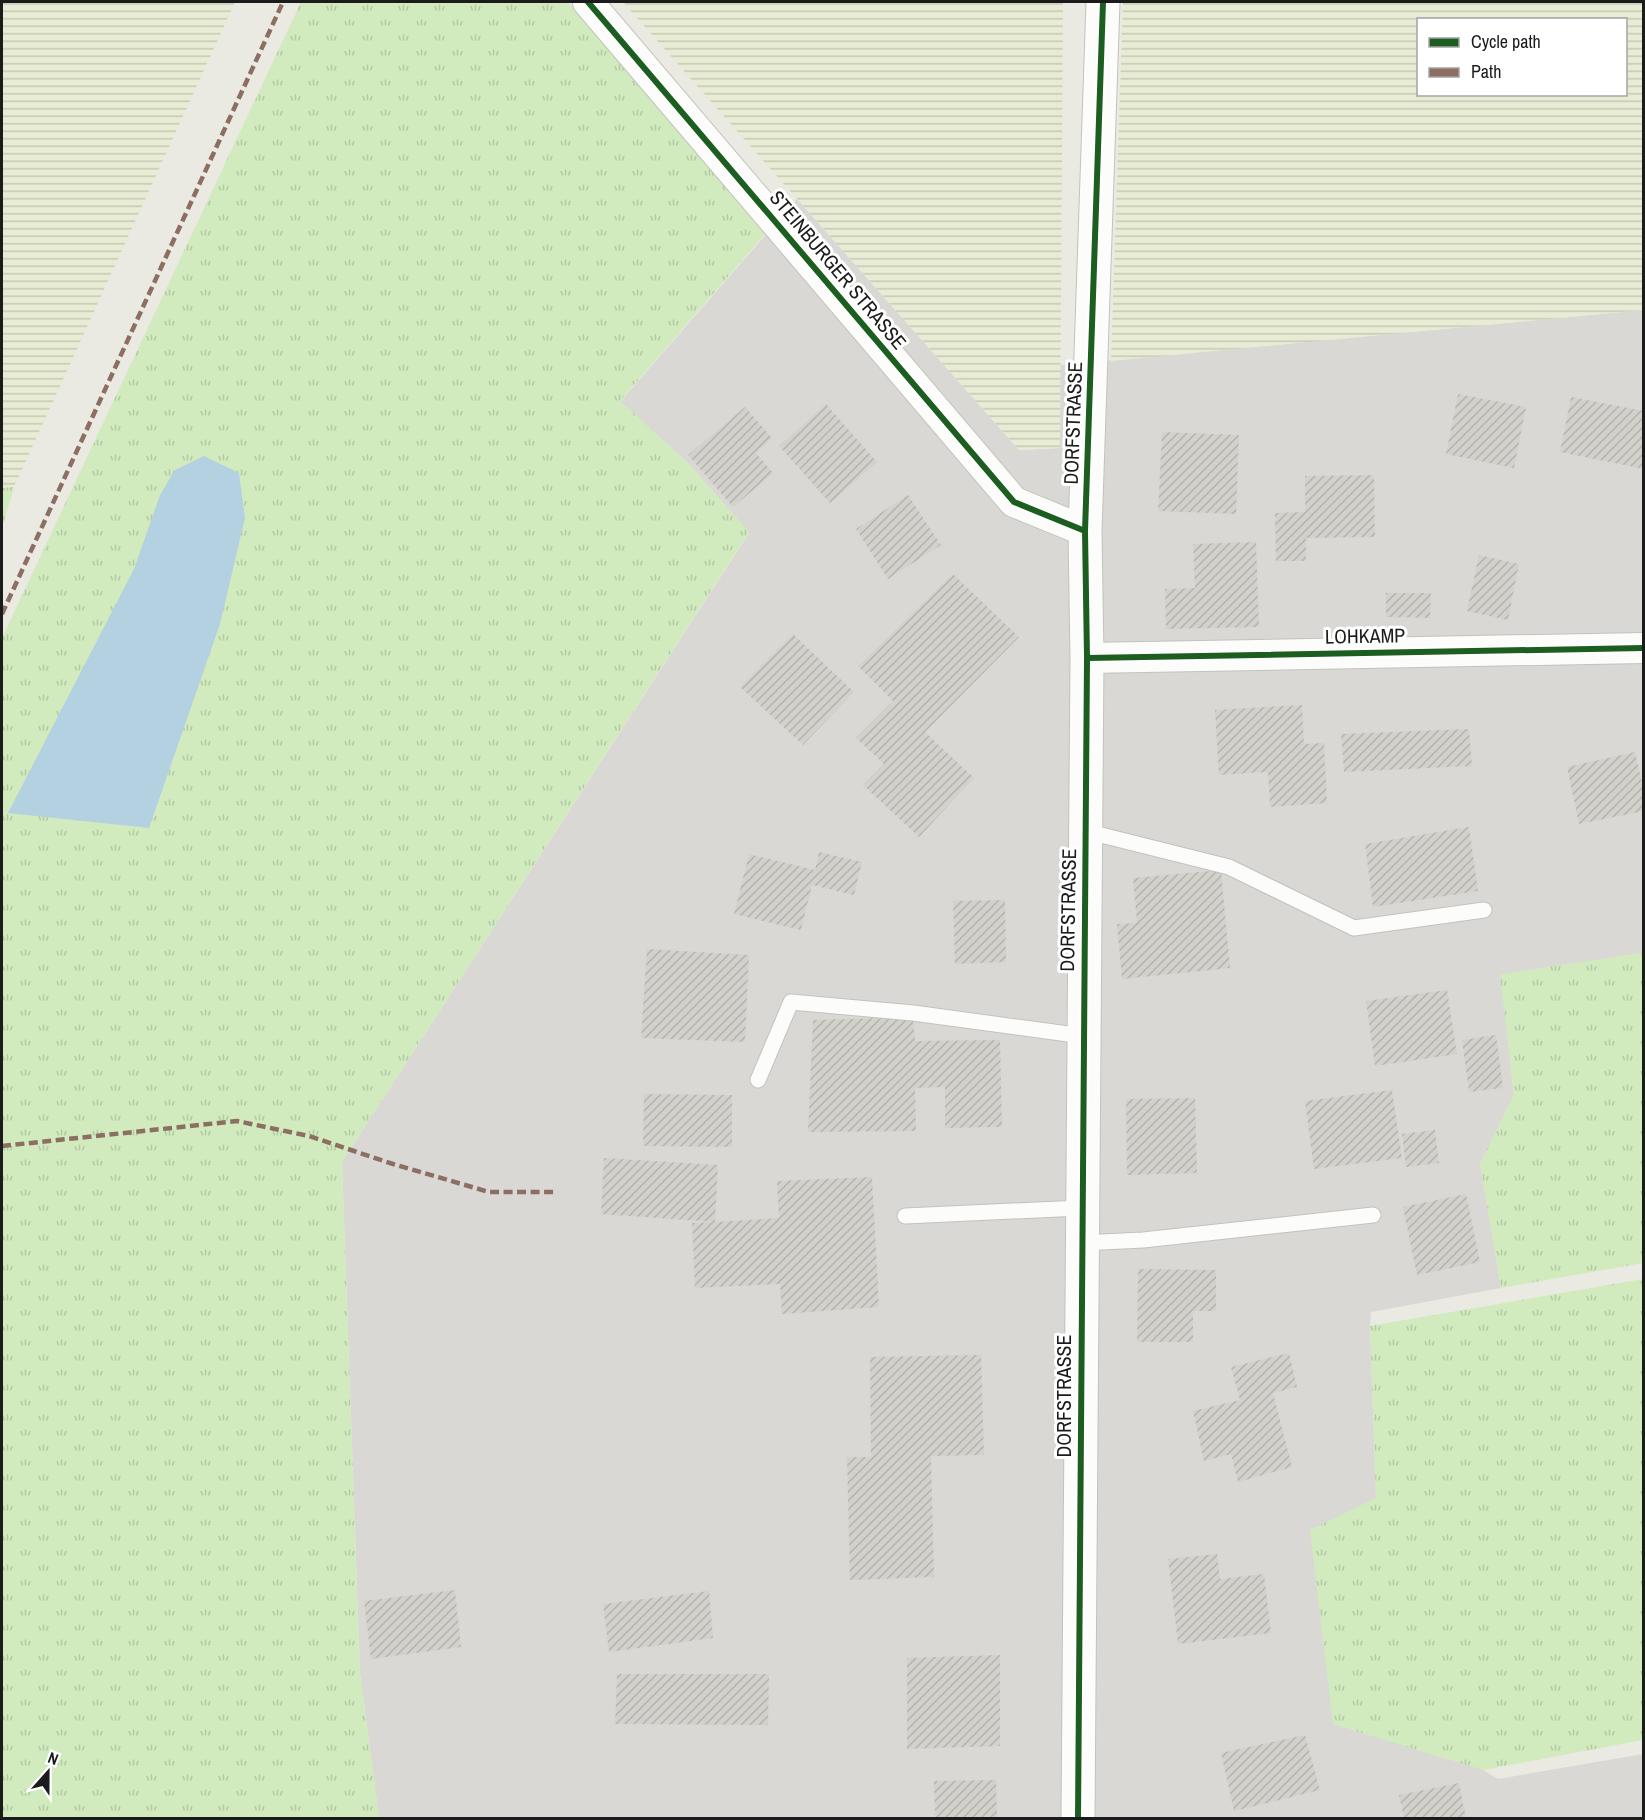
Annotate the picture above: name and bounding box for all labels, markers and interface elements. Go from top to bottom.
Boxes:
legend [1417,18,1627,96]
text: Cycle path [1471,29,1541,54]
text: Path [1471,59,1501,84]
street label: STEINBURGER STRASSE [764,185,913,355]
street label: DORFSTRASSE [1057,361,1088,485]
street label: LOHKAMP [1325,621,1405,650]
street label: DORFSTRASSE [1053,848,1082,972]
street label: DORFSTRASSE [1050,1334,1077,1458]
north arrow [18,1742,78,1802]
text: N [45,1746,62,1770]

